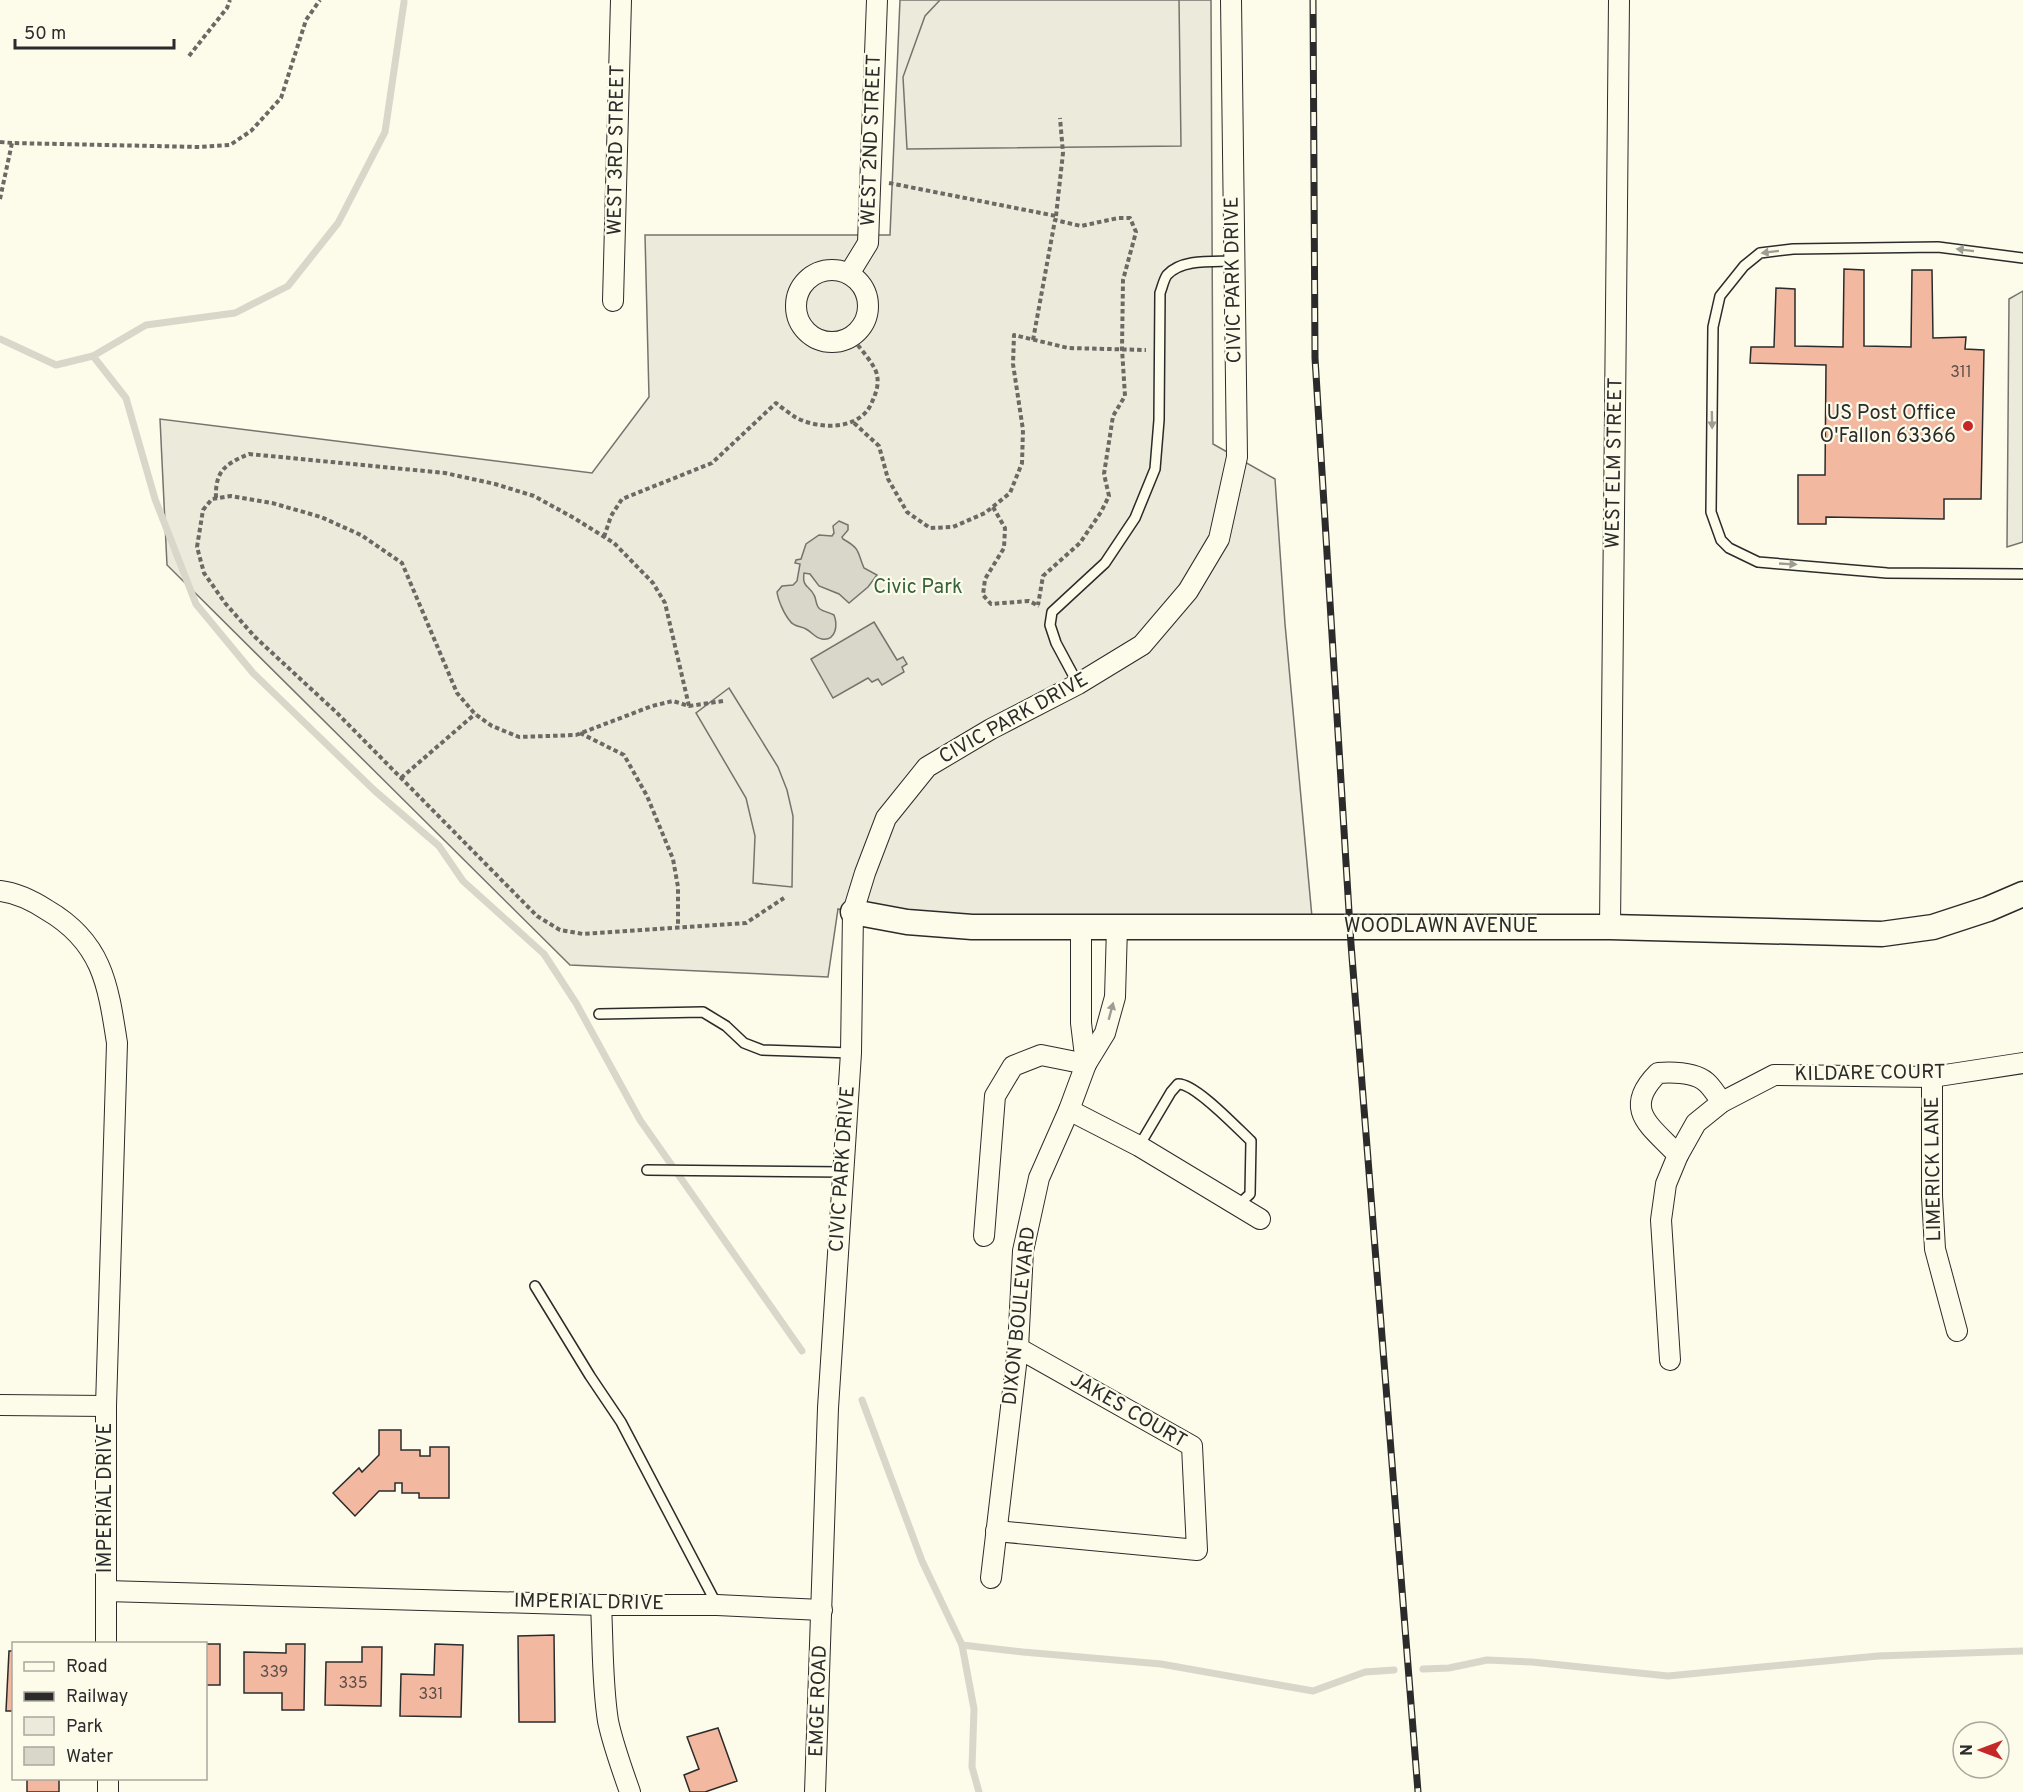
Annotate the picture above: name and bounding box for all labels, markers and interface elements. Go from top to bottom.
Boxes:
scale bar [15,12,174,50]
text: 50 m [24,23,66,46]
street label: WEST 2ND STREET [856,54,888,226]
street label: WEST 3RD STREET [603,64,631,236]
street label: CIVIC PARK DRIVE [1220,196,1248,364]
one-way arrow [1955,246,1974,255]
one-way arrow [1761,247,1780,256]
house number: 311 [1950,363,1972,383]
street label: WEST ELM STREET [1601,377,1629,549]
place label: US Post Office O'Fallon 63366 [1820,401,1956,450]
one-way arrow [1707,411,1717,430]
marker: US Post Office O'Fallon 63366 [1961,419,1975,433]
one-way arrow [1778,559,1797,569]
park label: Civic Park [873,575,963,601]
street label: CIVIC PARK DRIVE [935,667,1093,771]
street label: WOODLAWN AVENUE [1344,914,1538,940]
one-way arrow [1107,1002,1117,1021]
street label: KILDARE COURT [1794,1060,1946,1088]
street label: CIVIC PARK DRIVE [824,1085,862,1253]
street label: LIMERICK LANE [1920,1096,1948,1242]
street label: DIXON BOULEVARD [998,1225,1042,1407]
street label: JAKES COURT [1065,1367,1191,1455]
street label: IMPERIAL DRIVE [93,1423,119,1573]
street label: IMPERIAL DRIVE [514,1589,664,1617]
legend [12,1642,207,1780]
street label: EMGE ROAD [804,1644,834,1758]
text: Road [66,1656,108,1679]
house number: 339 [260,1663,288,1683]
house number: 335 [338,1674,368,1694]
house number: 331 [418,1685,444,1705]
text: Railway [66,1686,128,1709]
text: Park [66,1716,103,1739]
north arrow [1951,1720,2011,1780]
text: N [1958,1744,1978,1756]
text: Water [66,1746,113,1769]

